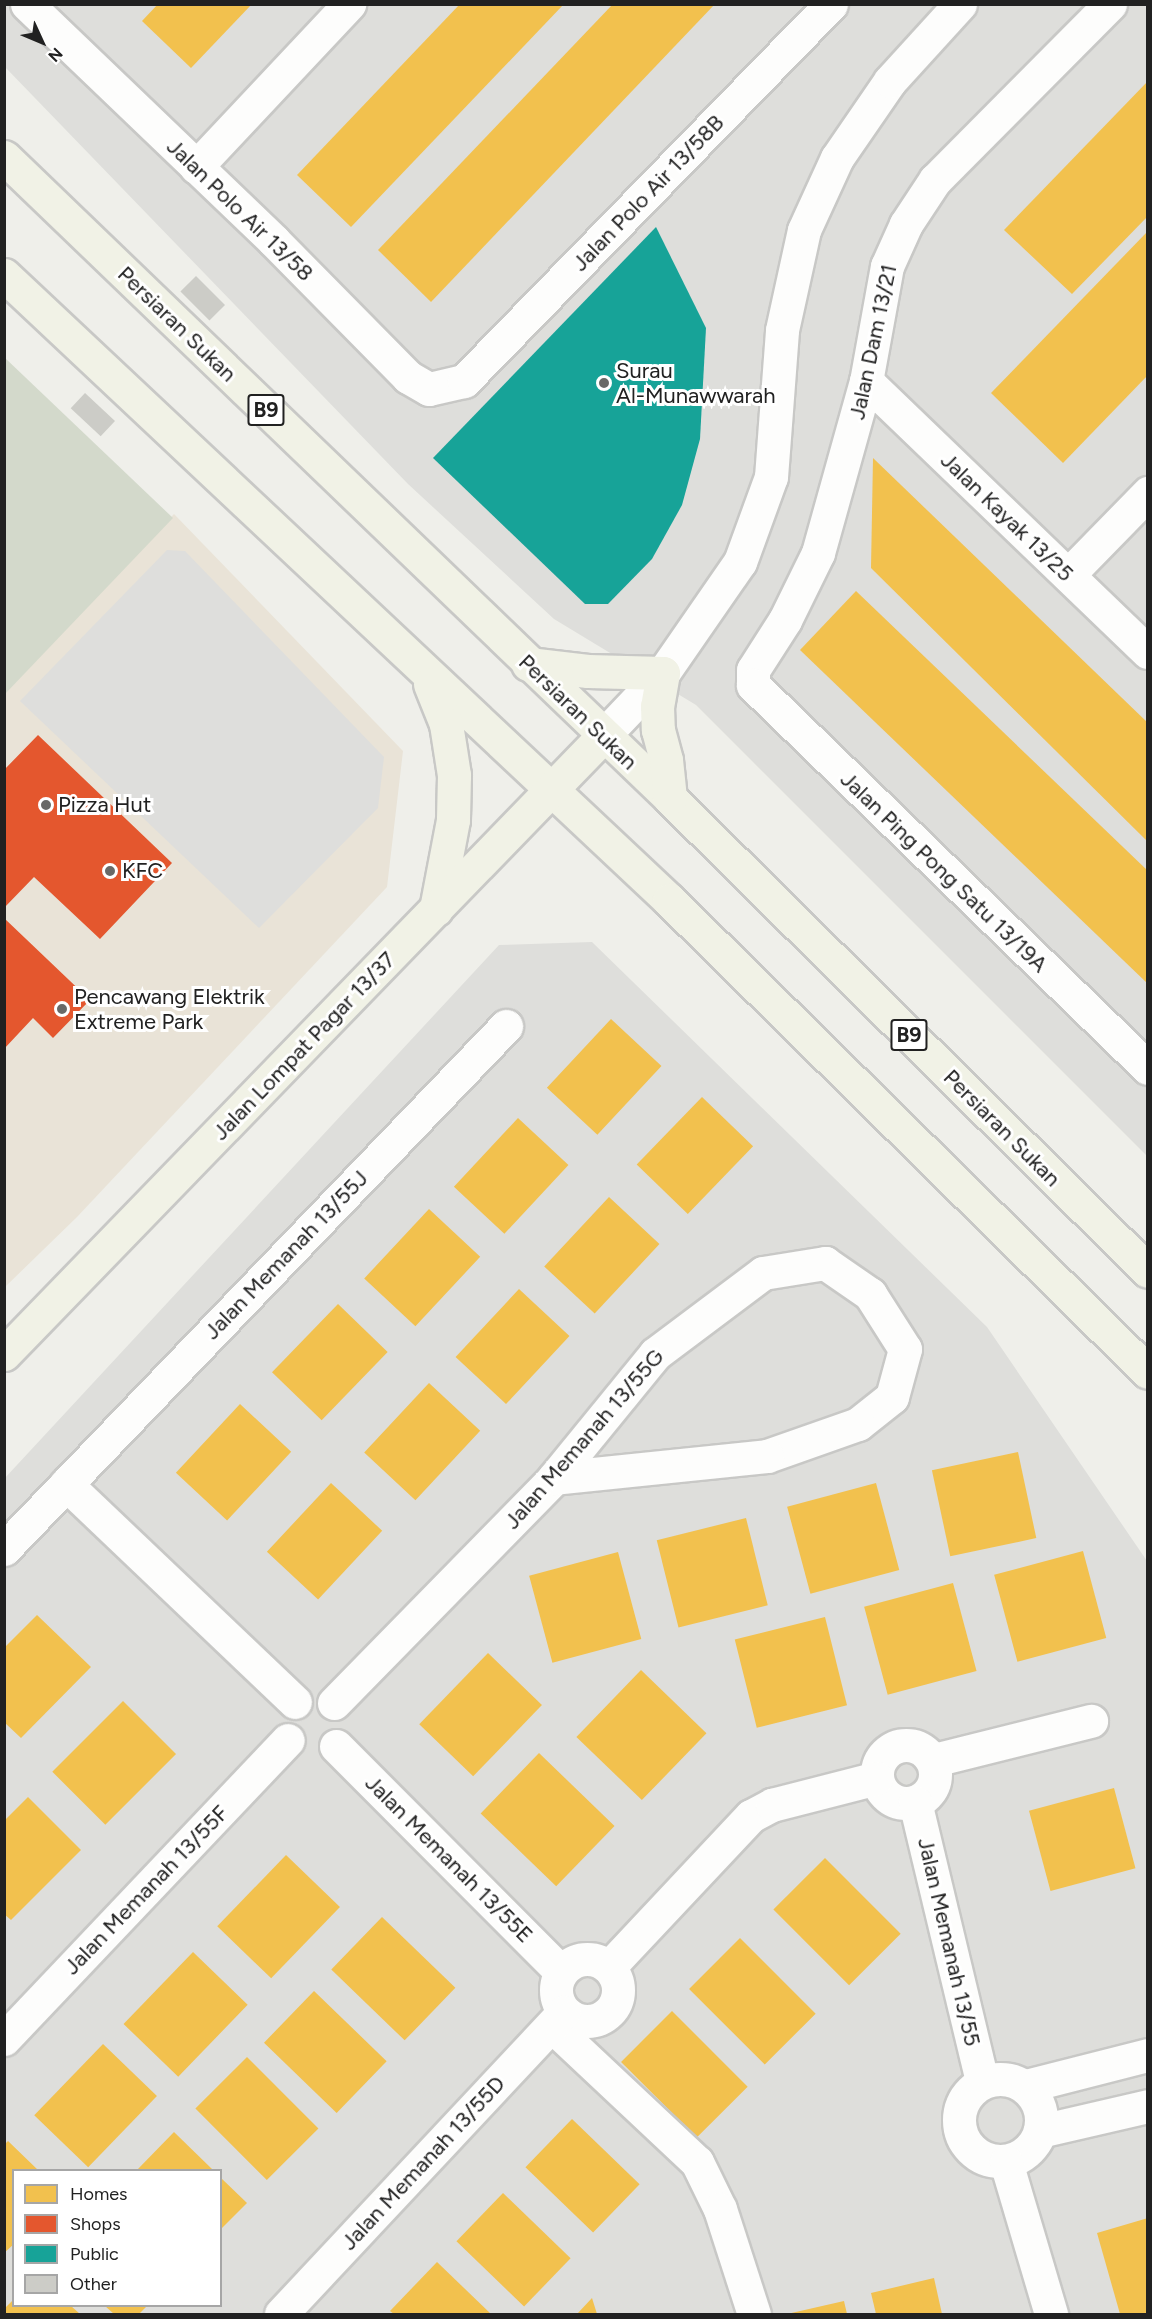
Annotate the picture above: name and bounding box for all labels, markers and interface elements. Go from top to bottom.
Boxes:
north arrow [12,12,72,72]
text: N [44,44,66,66]
street label: Jalan Polo Air 13/58B [567,109,729,277]
street label: Jalan Polo Air 13/58 [161,133,319,287]
street label: Persiaran Sukan [112,261,242,387]
street label: Jalan Dam 13/21 [844,262,902,422]
place label: Surau Al-Munawwarah [616,357,776,408]
marker: Surau Al-Munawwarah [597,376,611,390]
road number: B9 [246,392,286,428]
street label: Jalan Kayak 13/25 [935,447,1079,587]
street label: Persiaran Sukan [513,649,643,775]
street label: Jalan Ping Pong Satu 13/19A [835,766,1053,978]
place label: Pizza Hut [58,792,151,818]
marker: Pizza Hut [39,798,53,812]
place label: KFC [122,858,163,884]
marker: KFC [103,864,117,878]
street label: Jalan Lompat Pagar 13/37 [207,946,401,1146]
place label: Pencawang Elektrik Extreme Park [74,983,265,1034]
marker: Pencawang Elektrik Extreme Park [55,1002,69,1016]
road number: B9 [890,1017,928,1053]
street label: Persiaran Sukan [938,1064,1066,1192]
street label: Jalan Memanah 13/55J [199,1165,373,1345]
street label: Jalan Memanah 13/55G [499,1344,669,1534]
street label: Jalan Memanah 13/55E [360,1770,538,1948]
street label: Jalan Memanah 13/55F [58,1800,234,1980]
street label: Jalan Memanah 13/55 [912,1835,986,2049]
street label: Jalan Memanah 13/55D [336,2071,510,2255]
legend [12,2169,222,2307]
text: Homes [70,2183,128,2205]
text: Shops [70,2213,121,2235]
text: Public [70,2243,119,2265]
text: Other [70,2273,117,2295]

